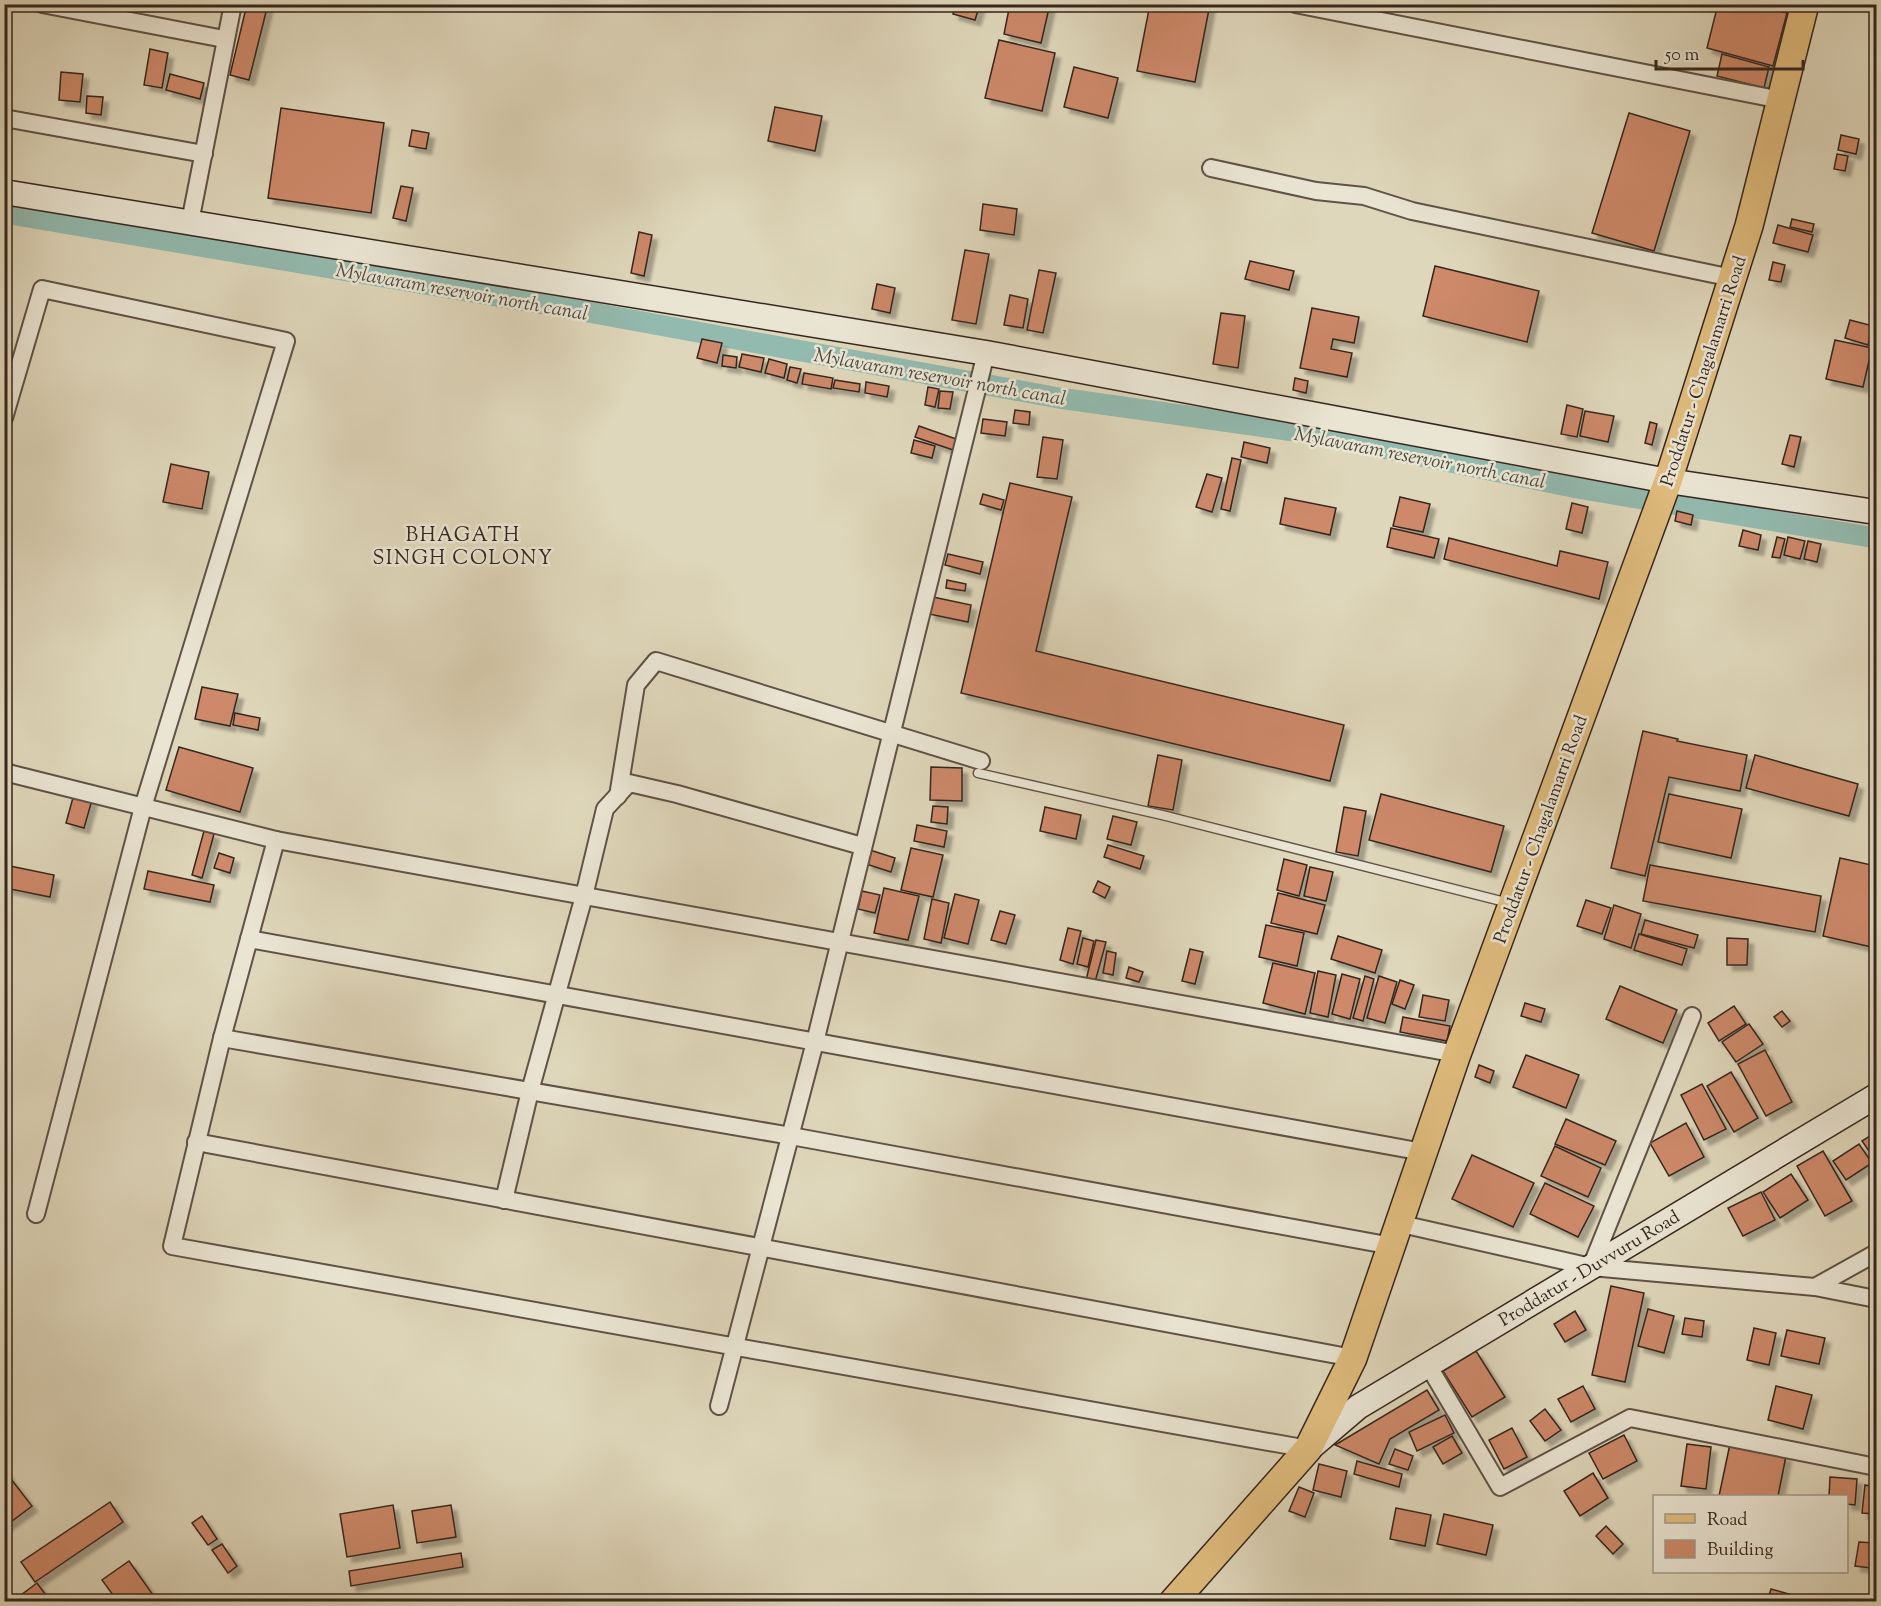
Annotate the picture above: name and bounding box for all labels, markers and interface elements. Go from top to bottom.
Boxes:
scale bar [1656,33,1803,71]
text: 50 m [1664,43,1700,69]
street label: Proddatur - Chagalamarri Road [1655,253,1755,490]
water label: Mylavaram reservoir north canal [333,257,590,330]
water label: Mylavaram reservoir north canal [811,342,1068,415]
water label: Mylavaram reservoir north canal [1291,421,1548,498]
district label: BHAGATH SINGH COLONY [372,522,554,574]
street label: Proddatur - Chagalamarri Road [1488,712,1595,947]
street label: Proddatur - Duvvuru Road [1495,1205,1685,1334]
legend [1653,1495,1848,1573]
text: Road [1707,1508,1747,1534]
text: Building [1707,1538,1773,1564]

